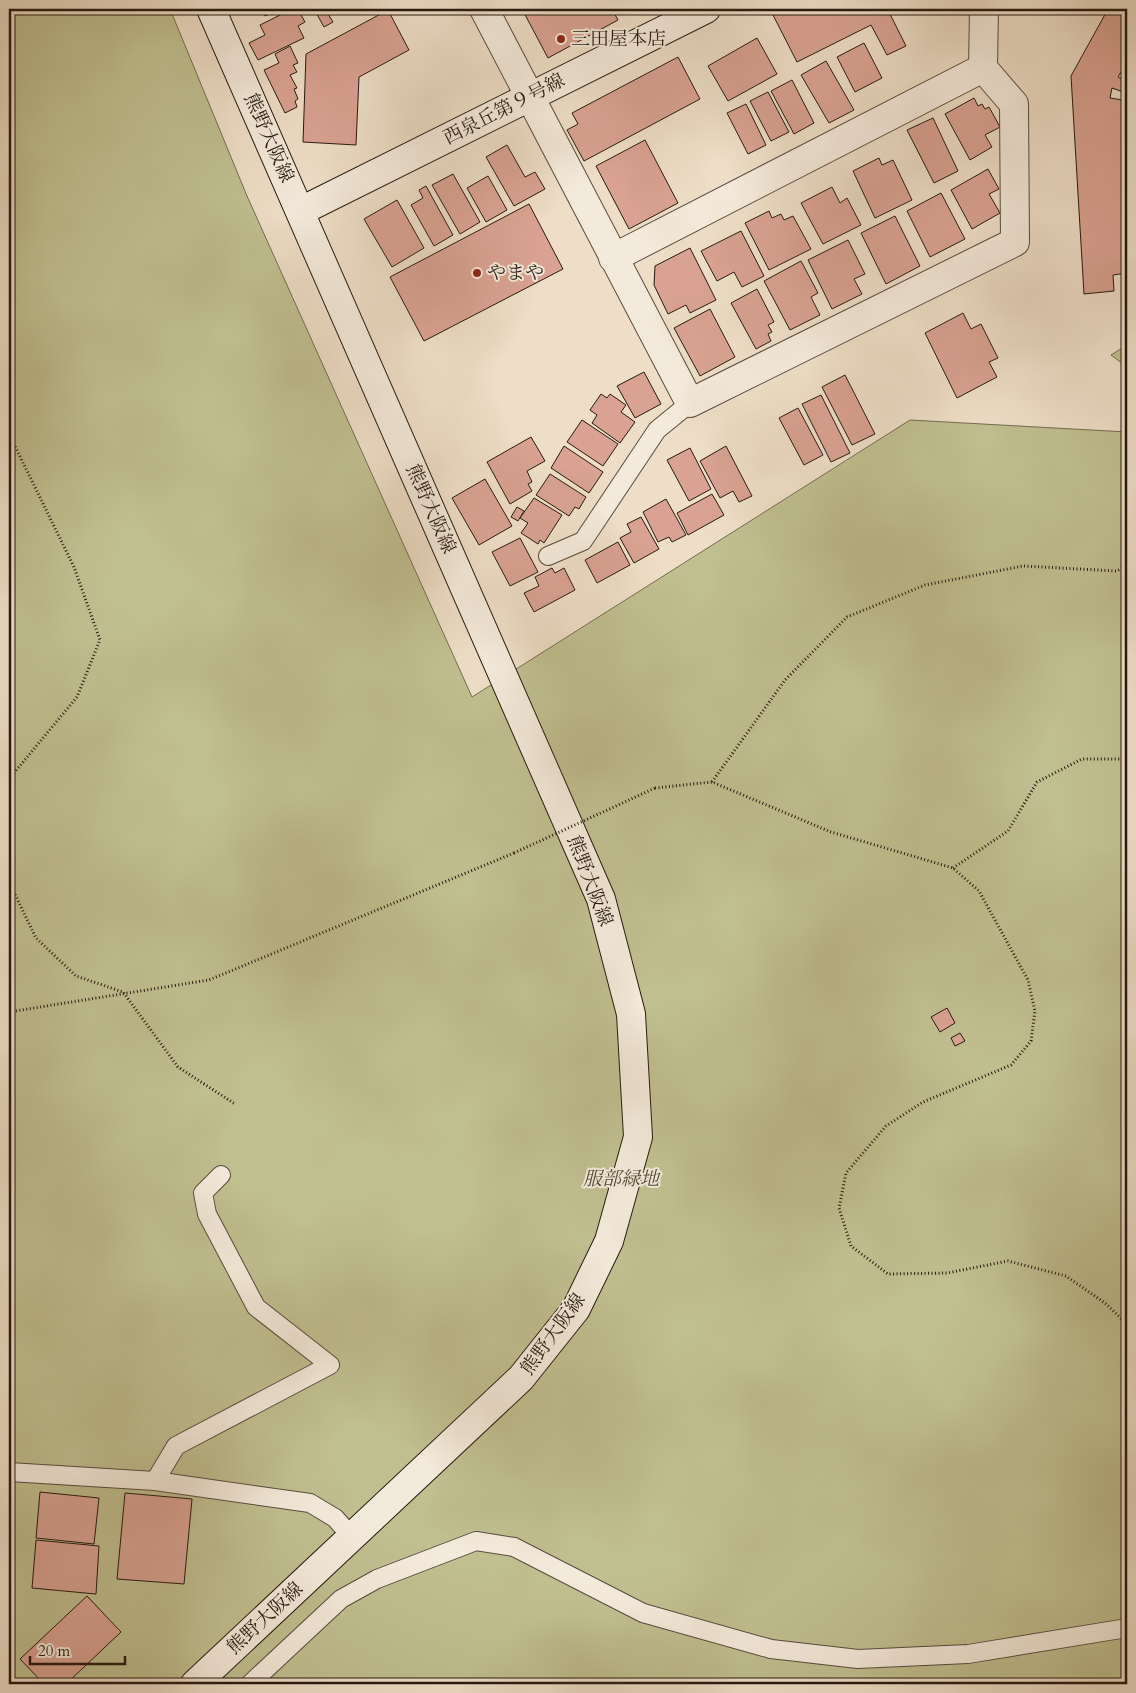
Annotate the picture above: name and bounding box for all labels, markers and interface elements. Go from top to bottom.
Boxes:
place label: 三田屋本店 [571,26,666,52]
marker: 三田屋本店 [555,33,567,45]
street label: 西泉丘第９号線 [439,67,569,151]
street label: 熊野大阪線 [238,89,300,187]
place label: やまや [487,260,544,286]
marker: やまや [471,267,483,279]
street label: 熊野大阪線 [400,460,462,558]
street label: 熊野大阪線 [561,832,619,930]
park label: 服部緑地 [583,1166,661,1192]
street label: 熊野大阪線 [515,1288,591,1380]
street label: 熊野大阪線 [221,1576,309,1660]
scale bar [30,1633,125,1665]
text: 20 m [38,1641,70,1661]

